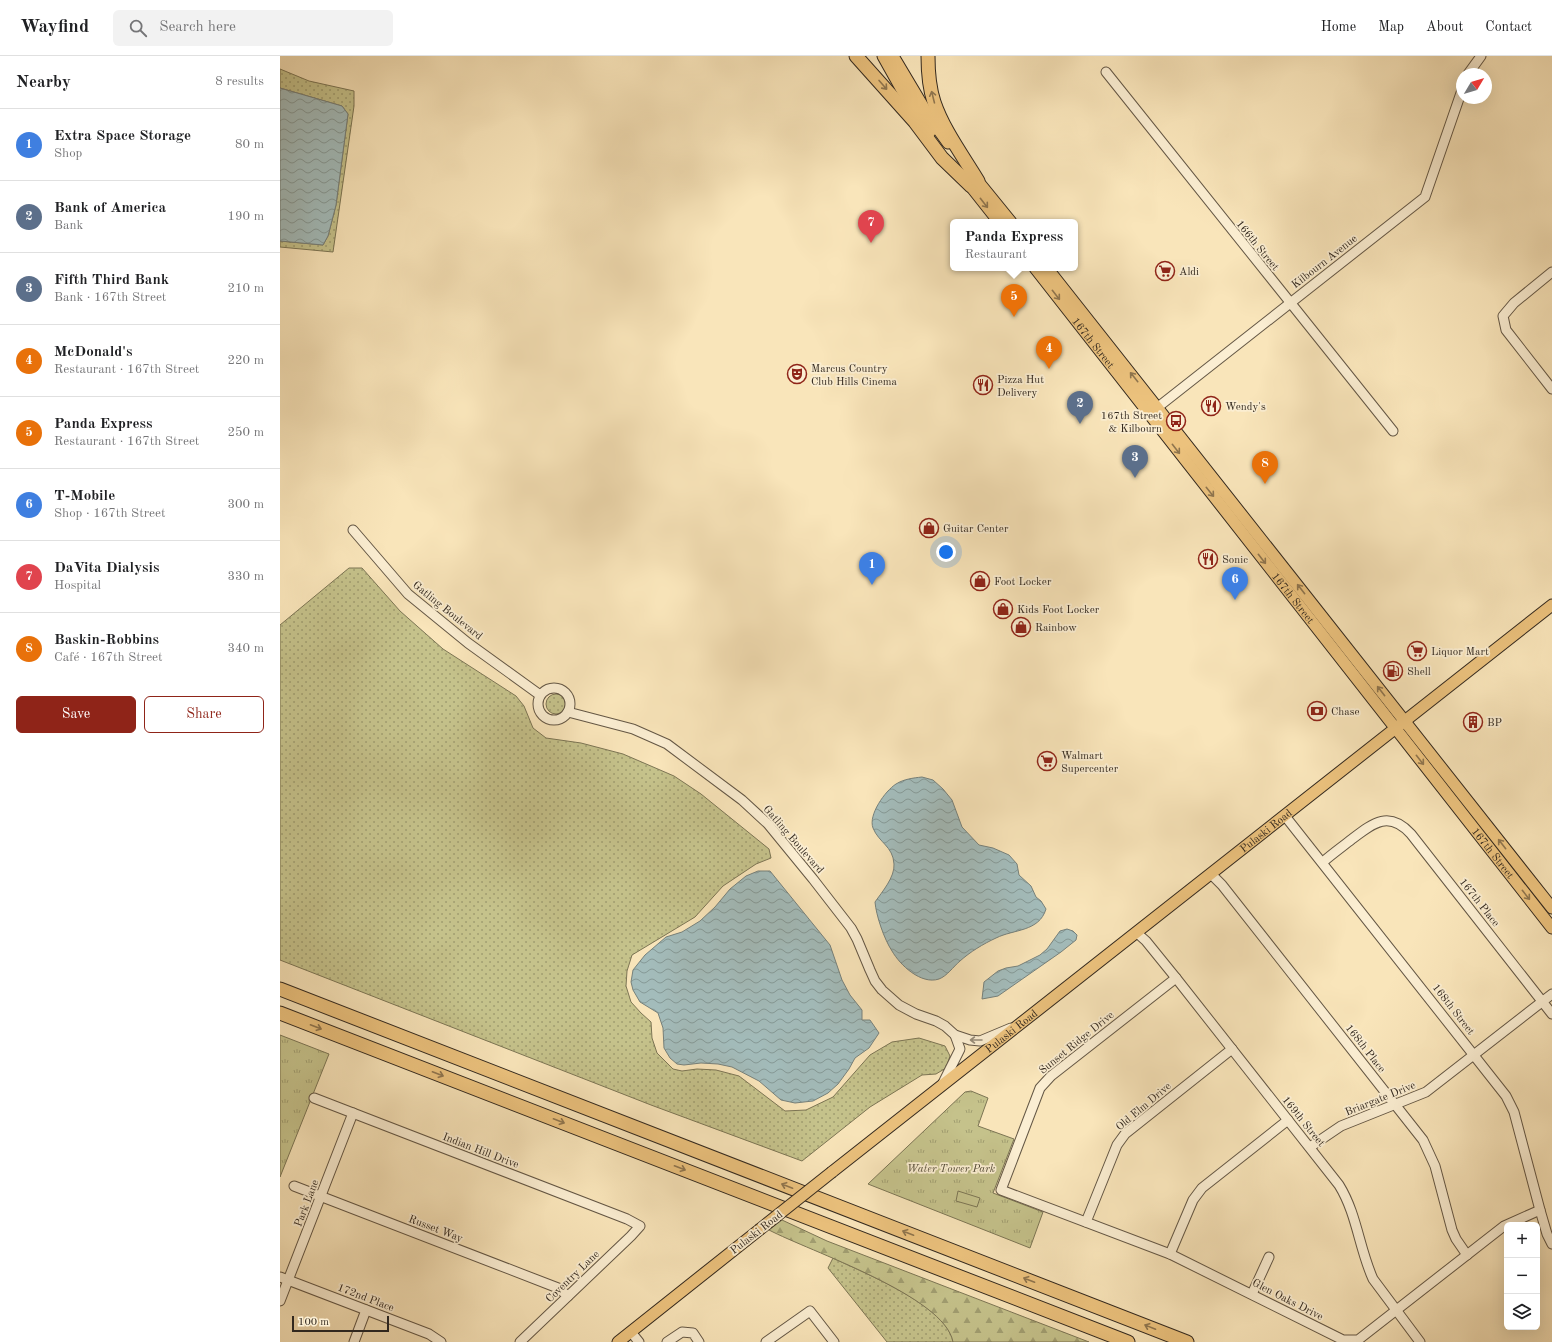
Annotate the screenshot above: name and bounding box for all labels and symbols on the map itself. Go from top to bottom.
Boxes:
north arrow [1456,68,1492,104]
one-way arrow [878,79,887,90]
one-way arrow [929,91,936,104]
one-way arrow [980,198,988,209]
pin: 7 [858,210,884,243]
street label: 166th Street [1233,219,1280,273]
street label: Kilbourn Avenue [1290,233,1360,291]
supermarket icon: Aldi [1154,260,1176,282]
place label: Aldi [1179,267,1199,278]
pin: 5 [1001,284,1027,317]
one-way arrow [1052,290,1060,301]
street label: 167th Street [1069,316,1116,371]
pin: 4 [1036,336,1062,369]
theatre icon: Marcus Country Club Hills Cinema [786,363,808,385]
place label: Marcus Country Club Hills Cinema [811,364,897,388]
one-way arrow [1129,371,1138,382]
restaurant icon: Pizza Hut Delivery [972,374,994,396]
place label: Pizza Hut Delivery [997,375,1044,399]
pin: 2 [1067,391,1093,424]
restaurant icon: Wendy's [1200,395,1222,417]
place label: Wendy's [1225,402,1266,413]
bus stop icon: 167th Street & Kilbourn [1165,410,1187,432]
place label: 167th Street & Kilbourn [1101,411,1162,435]
one-way arrow [1172,444,1180,455]
pin: 3 [1122,445,1148,478]
pin: 8 [1252,451,1278,484]
one-way arrow [1206,487,1214,498]
shop icon: Guitar Center [918,517,940,539]
place label: Guitar Center [943,524,1009,535]
your location [936,542,956,562]
restaurant icon: Sonic [1197,548,1219,570]
pin: 1 [859,552,885,585]
one-way arrow [1257,553,1266,564]
place label: Sonic [1222,555,1248,566]
pin: 6 [1222,567,1248,600]
shop icon: Foot Locker [969,570,991,592]
street label: 167th Street [1269,571,1316,626]
place label: Foot Locker [994,577,1052,588]
street label: Gatling Boulevard [410,580,484,643]
one-way arrow [1296,583,1305,594]
shop icon: Kids Foot Locker [992,598,1014,620]
place label: Kids Foot Locker [1017,605,1100,616]
shop icon: Rainbow [1010,616,1032,638]
place label: Rainbow [1035,623,1077,634]
supermarket icon: Liquor Mart [1406,640,1428,662]
place label: Liquor Mart [1431,647,1489,658]
fuel station icon: Shell [1382,660,1404,682]
place label: Shell [1407,667,1431,678]
one-way arrow [1376,686,1385,697]
bank icon: Chase [1306,700,1328,722]
place label: Chase [1331,707,1360,718]
building icon: BP [1462,711,1484,733]
place label: BP [1487,718,1502,729]
supermarket icon: Walmart Supercenter [1036,750,1058,772]
place label: Walmart Supercenter [1061,751,1119,775]
one-way arrow [1415,754,1424,765]
street label: Gatling Boulevard [760,804,825,876]
street label: Pulaski Road [1238,808,1295,855]
street label: 167th Street [1469,826,1515,881]
one-way arrow [1497,839,1506,850]
street label: 167th Place [1457,877,1501,929]
one-way arrow [1522,890,1530,901]
street label: 168th Street [1430,982,1476,1038]
street label: Pulaski Road [984,1008,1040,1056]
street label: Sunset Ridge Drive [1038,1010,1116,1077]
street label: 168th Place [1343,1023,1387,1075]
one-way arrow [310,1024,322,1032]
one-way arrow [969,1036,982,1044]
one-way arrow [431,1071,443,1079]
street label: Briargate Drive [1344,1080,1417,1119]
street label: Old Elm Drive [1114,1081,1174,1133]
street label: 169th Street [1279,1095,1326,1149]
one-way arrow [552,1118,564,1126]
street label: Indian Hill Drive [441,1132,520,1171]
park label: Water Tower Park [907,1164,996,1175]
one-way arrow [673,1165,685,1173]
street label: Park Lane [293,1178,321,1229]
one-way arrow [782,1181,794,1189]
street label: Pulaski Road [729,1209,785,1257]
street label: Russet Way [407,1214,464,1245]
one-way arrow [903,1228,915,1236]
street label: Coventry Lane [544,1249,602,1305]
one-way arrow [1024,1275,1036,1283]
street label: Glen Oaks Drive [1250,1278,1325,1323]
street label: 172nd Place [336,1283,395,1314]
scale bar [292,1314,389,1333]
one-way arrow [1145,1323,1157,1331]

